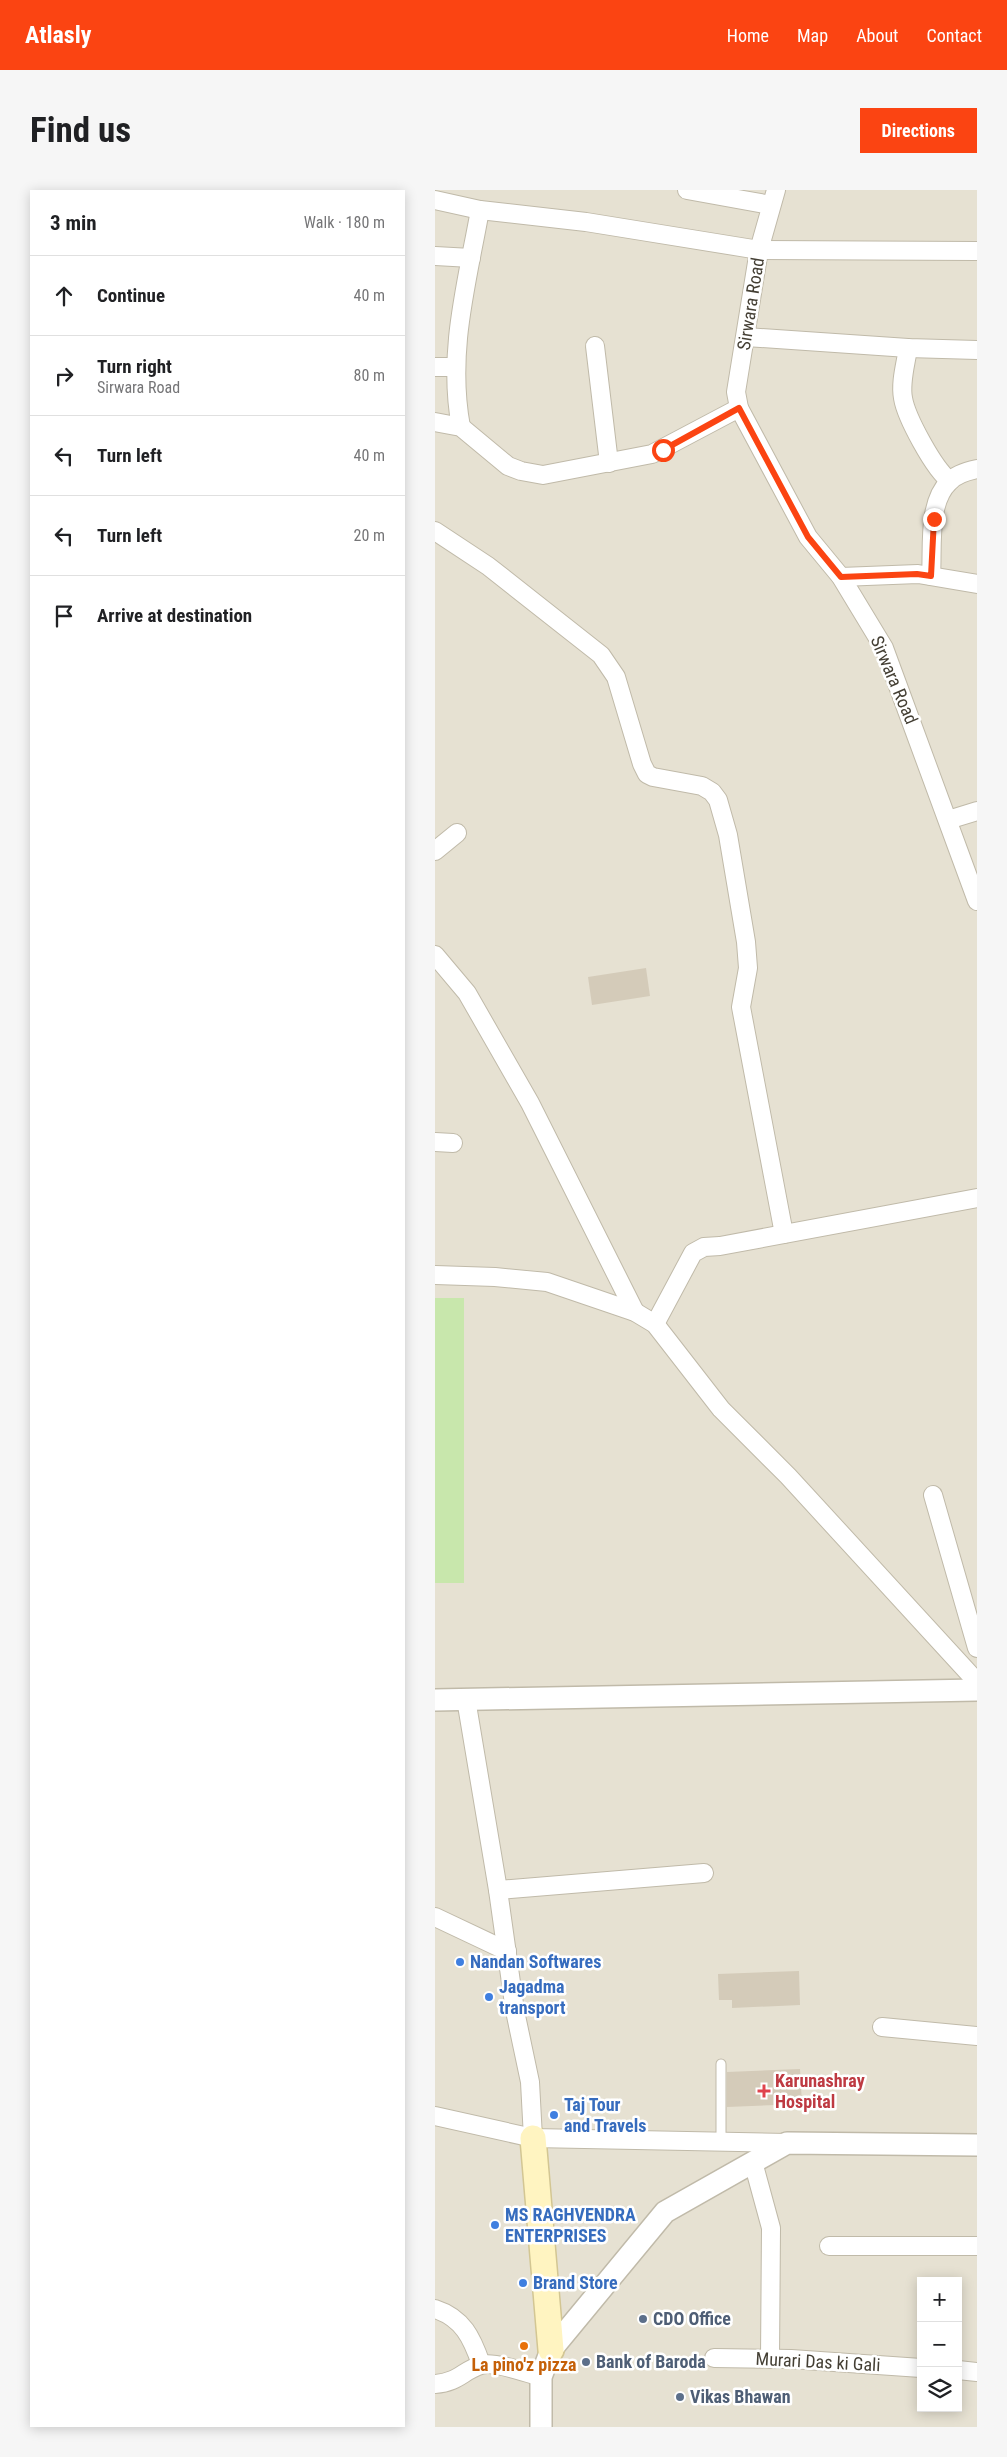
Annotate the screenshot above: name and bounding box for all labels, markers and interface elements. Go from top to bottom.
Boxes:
text: Atlasly [25,21,91,49]
text: Home [727,25,769,46]
text: Map [797,25,828,46]
text: About [856,25,898,46]
text: Contact [926,25,982,46]
button: Directions [860,108,977,153]
text: Find us [30,110,131,151]
text: 3 min [50,211,97,235]
text: Walk · 180 m [304,213,385,232]
street label: Sirwara Road [733,256,768,352]
icon: ahead [50,282,78,310]
text: Continue [97,284,165,307]
text: 40 m [353,286,385,305]
text: Turn right [97,355,172,378]
icon: right [50,362,78,390]
text: 80 m [353,366,385,385]
text: Sirwara Road [97,378,180,397]
route start [652,439,675,462]
icon: left [50,442,78,470]
text: Turn left [97,444,162,467]
text: 40 m [353,446,385,465]
route end [923,508,946,531]
icon: left [50,522,78,550]
text: Turn left [97,524,162,547]
text: 20 m [353,526,385,545]
icon: arrive [50,602,78,630]
text: Arrive at destination [97,604,252,627]
street label: Sirwara Road [867,633,922,727]
place label: Nandan Softwares [470,1951,601,1972]
marker: Nandan Softwares [454,1956,466,1968]
place label: Jagadma transport [499,1976,566,2018]
marker: Jagadma transport [483,1991,495,2003]
place label: Karunashray Hospital [775,2070,865,2112]
marker: Karunashray Hospital [757,2084,771,2098]
place label: Taj Tour and Travels [564,2094,646,2136]
marker: Taj Tour and Travels [548,2109,560,2121]
place label: MS RAGHVENDRA ENTERPRISES [505,2204,636,2246]
marker: MS RAGHVENDRA ENTERPRISES [489,2219,501,2231]
place label: Brand Store [533,2272,618,2293]
marker: Brand Store [517,2277,529,2289]
map controls [917,2277,962,2412]
button: + [917,2277,962,2322]
place label: CDO Office [653,2308,731,2329]
marker: CDO Office [637,2313,649,2325]
button: − [917,2322,962,2367]
marker: La pino'z pizza [518,2340,530,2352]
street label: Murari Das ki Gali [755,2348,881,2375]
place label: Bank of Baroda [596,2351,706,2372]
place label: La pino'z pizza [471,2354,577,2375]
marker: Bank of Baroda [580,2356,592,2368]
button: layers [917,2367,962,2412]
place label: Vikas Bhawan [690,2386,791,2407]
marker: Vikas Bhawan [674,2391,686,2403]

